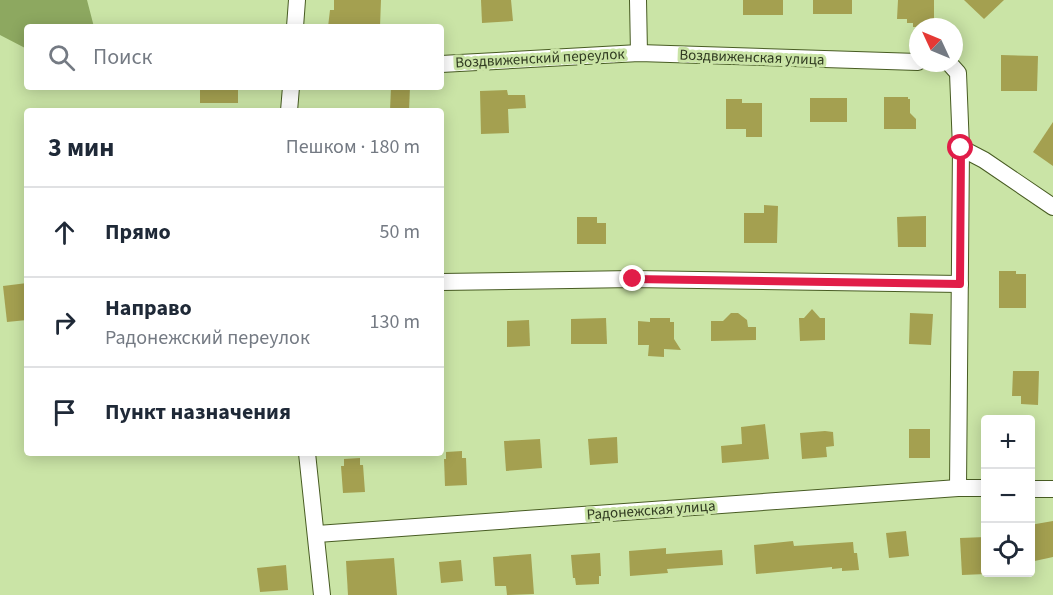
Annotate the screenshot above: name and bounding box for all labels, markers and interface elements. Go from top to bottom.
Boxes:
north arrow [909,18,963,72]
search box [24,24,444,90]
icon: search [45,41,78,74]
text: Поиск [93,41,152,73]
street label: Воздвиженский переулок [455,44,626,73]
street label: Воздвиженская улица [679,44,825,71]
text: 3 мин [48,129,114,166]
text: Пешком · 180 m [286,133,420,161]
route start [947,134,973,160]
icon: ahead [48,216,81,249]
text: Прямо [105,216,171,248]
text: 50 m [380,218,420,246]
route end [619,265,645,291]
text: Направо [105,292,192,324]
icon: right [48,306,81,339]
text: 130 m [370,308,420,336]
text: Радонежский переулок [105,324,310,352]
icon: arrive [48,396,81,429]
text: Пункт назначения [105,396,291,428]
map controls [981,415,1035,577]
button: + [981,415,1035,469]
button: − [981,469,1035,523]
street label: Радонежская улица [586,496,716,525]
button: locate [981,523,1035,577]

